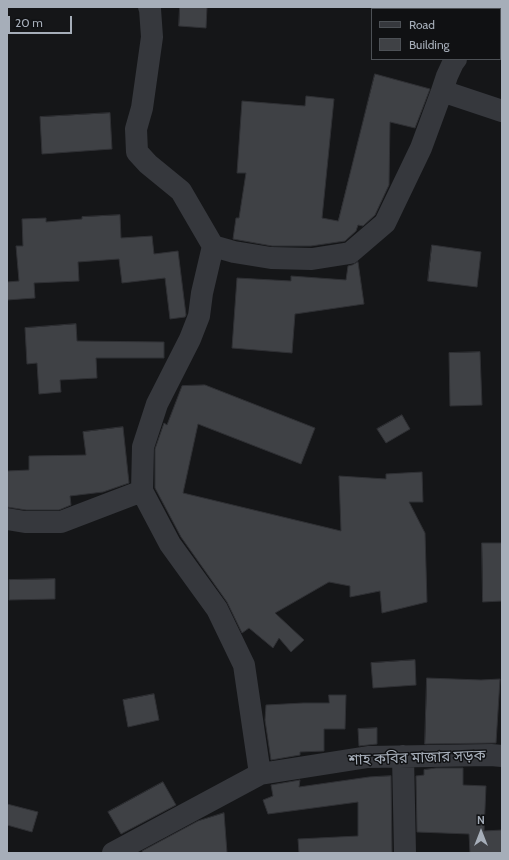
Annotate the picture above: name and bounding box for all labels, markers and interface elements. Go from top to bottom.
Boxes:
scale bar [10,8,74,34]
legend [371,8,501,60]
text: 20 m [15,15,43,30]
text: Road [409,17,435,32]
text: Building [409,37,450,52]
street label: শাহ কবির মাজার সড়ক [348,747,486,769]
north arrow [461,812,501,852]
text: N [477,813,485,827]

